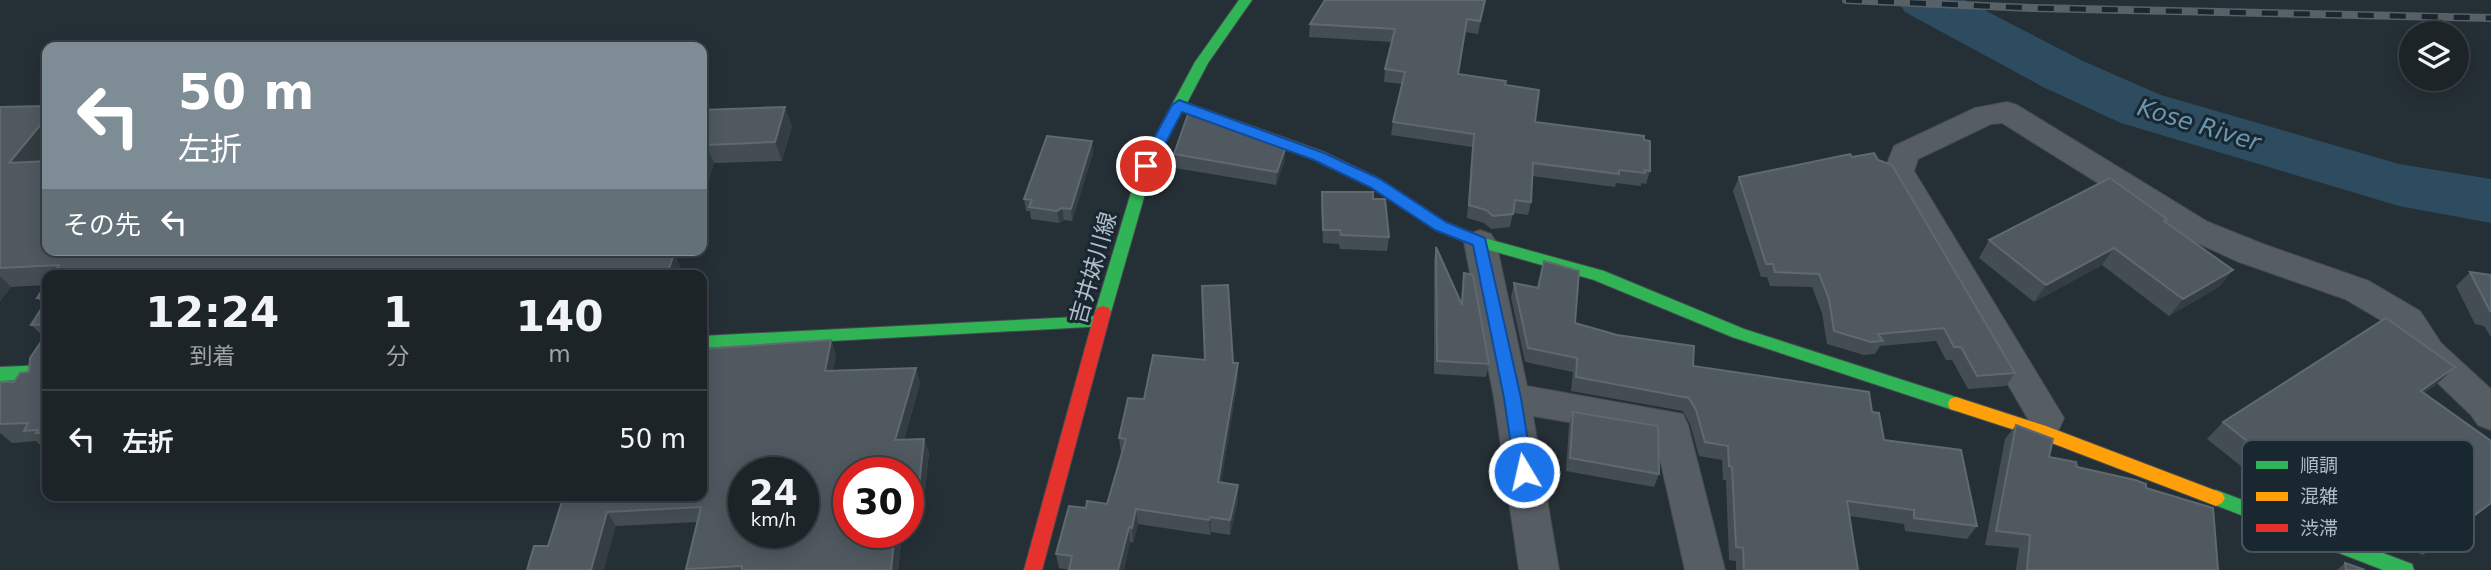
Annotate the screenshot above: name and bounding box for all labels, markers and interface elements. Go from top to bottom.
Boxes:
map controls [2399,21,2469,91]
button: layers [2399,21,2469,91]
text: 50 m [178,64,314,121]
icon: left [63,70,154,161]
water label: Kose River [2134,93,2266,158]
text: 左折 [178,130,242,168]
pin [1116,136,1176,196]
icon: arrive [1127,147,1165,185]
icon: left [155,203,193,241]
street label: 吉井妹川線 [1065,209,1121,327]
text: その先 [63,210,141,240]
text: 12:24 [146,288,279,337]
text: 1 [383,288,412,337]
text: 140 [516,292,603,341]
text: m [548,341,571,367]
text: 到着 [189,343,235,369]
text: 分 [386,343,409,369]
icon: left [63,420,101,458]
text: 50 m [619,424,686,454]
text: 左折 [122,427,174,457]
position arrow [1487,435,1561,509]
legend [2242,440,2474,552]
text: 順調 [2300,454,2338,476]
speed limit sign: 30 [833,457,924,548]
text: 24 [749,473,798,513]
text: 混雑 [2300,485,2338,507]
text: km/h [751,509,796,530]
text: 渋滞 [2300,517,2338,539]

